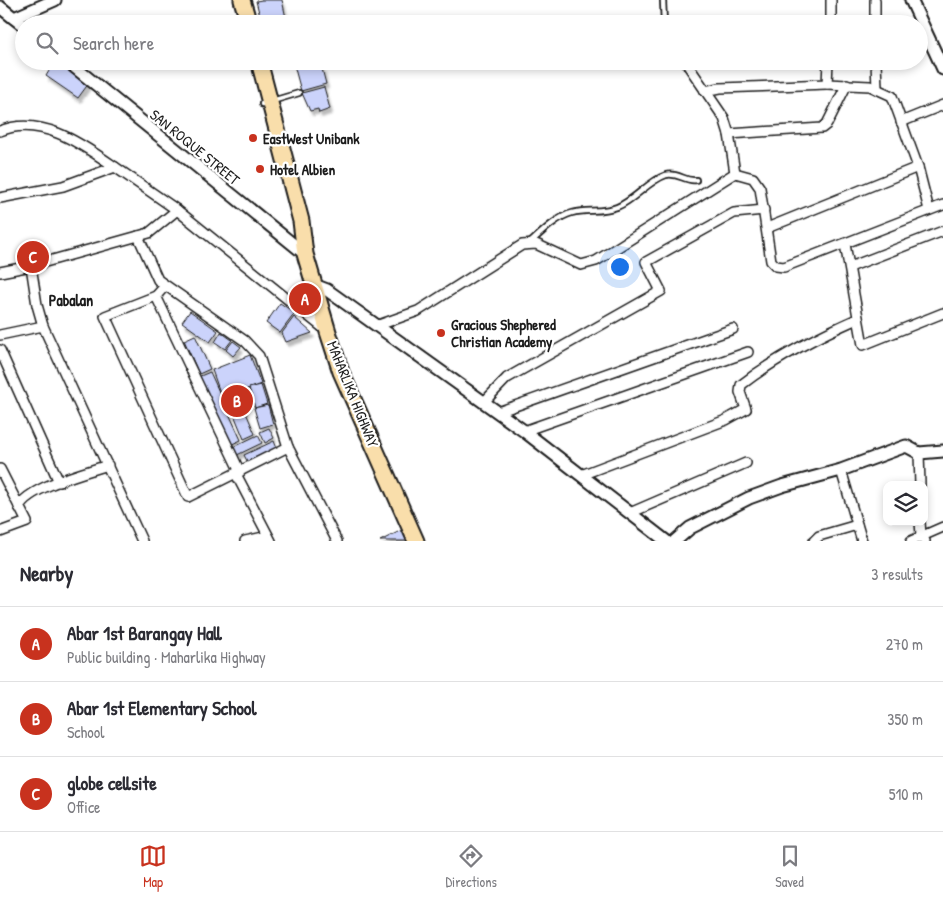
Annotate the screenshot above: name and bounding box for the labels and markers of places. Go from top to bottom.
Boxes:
place label: EastWest Unibank [263,128,360,149]
marker: EastWest Unibank [247,132,259,144]
place label: Hotel Albien [270,159,335,180]
marker: Hotel Albien [254,163,266,175]
pin: C [17,238,49,276]
pin: A [289,280,321,318]
place label: Gracious Shephered Christian Academy [451,314,556,353]
marker: Gracious Shephered Christian Academy [435,327,447,339]
pin: B [221,382,253,420]

